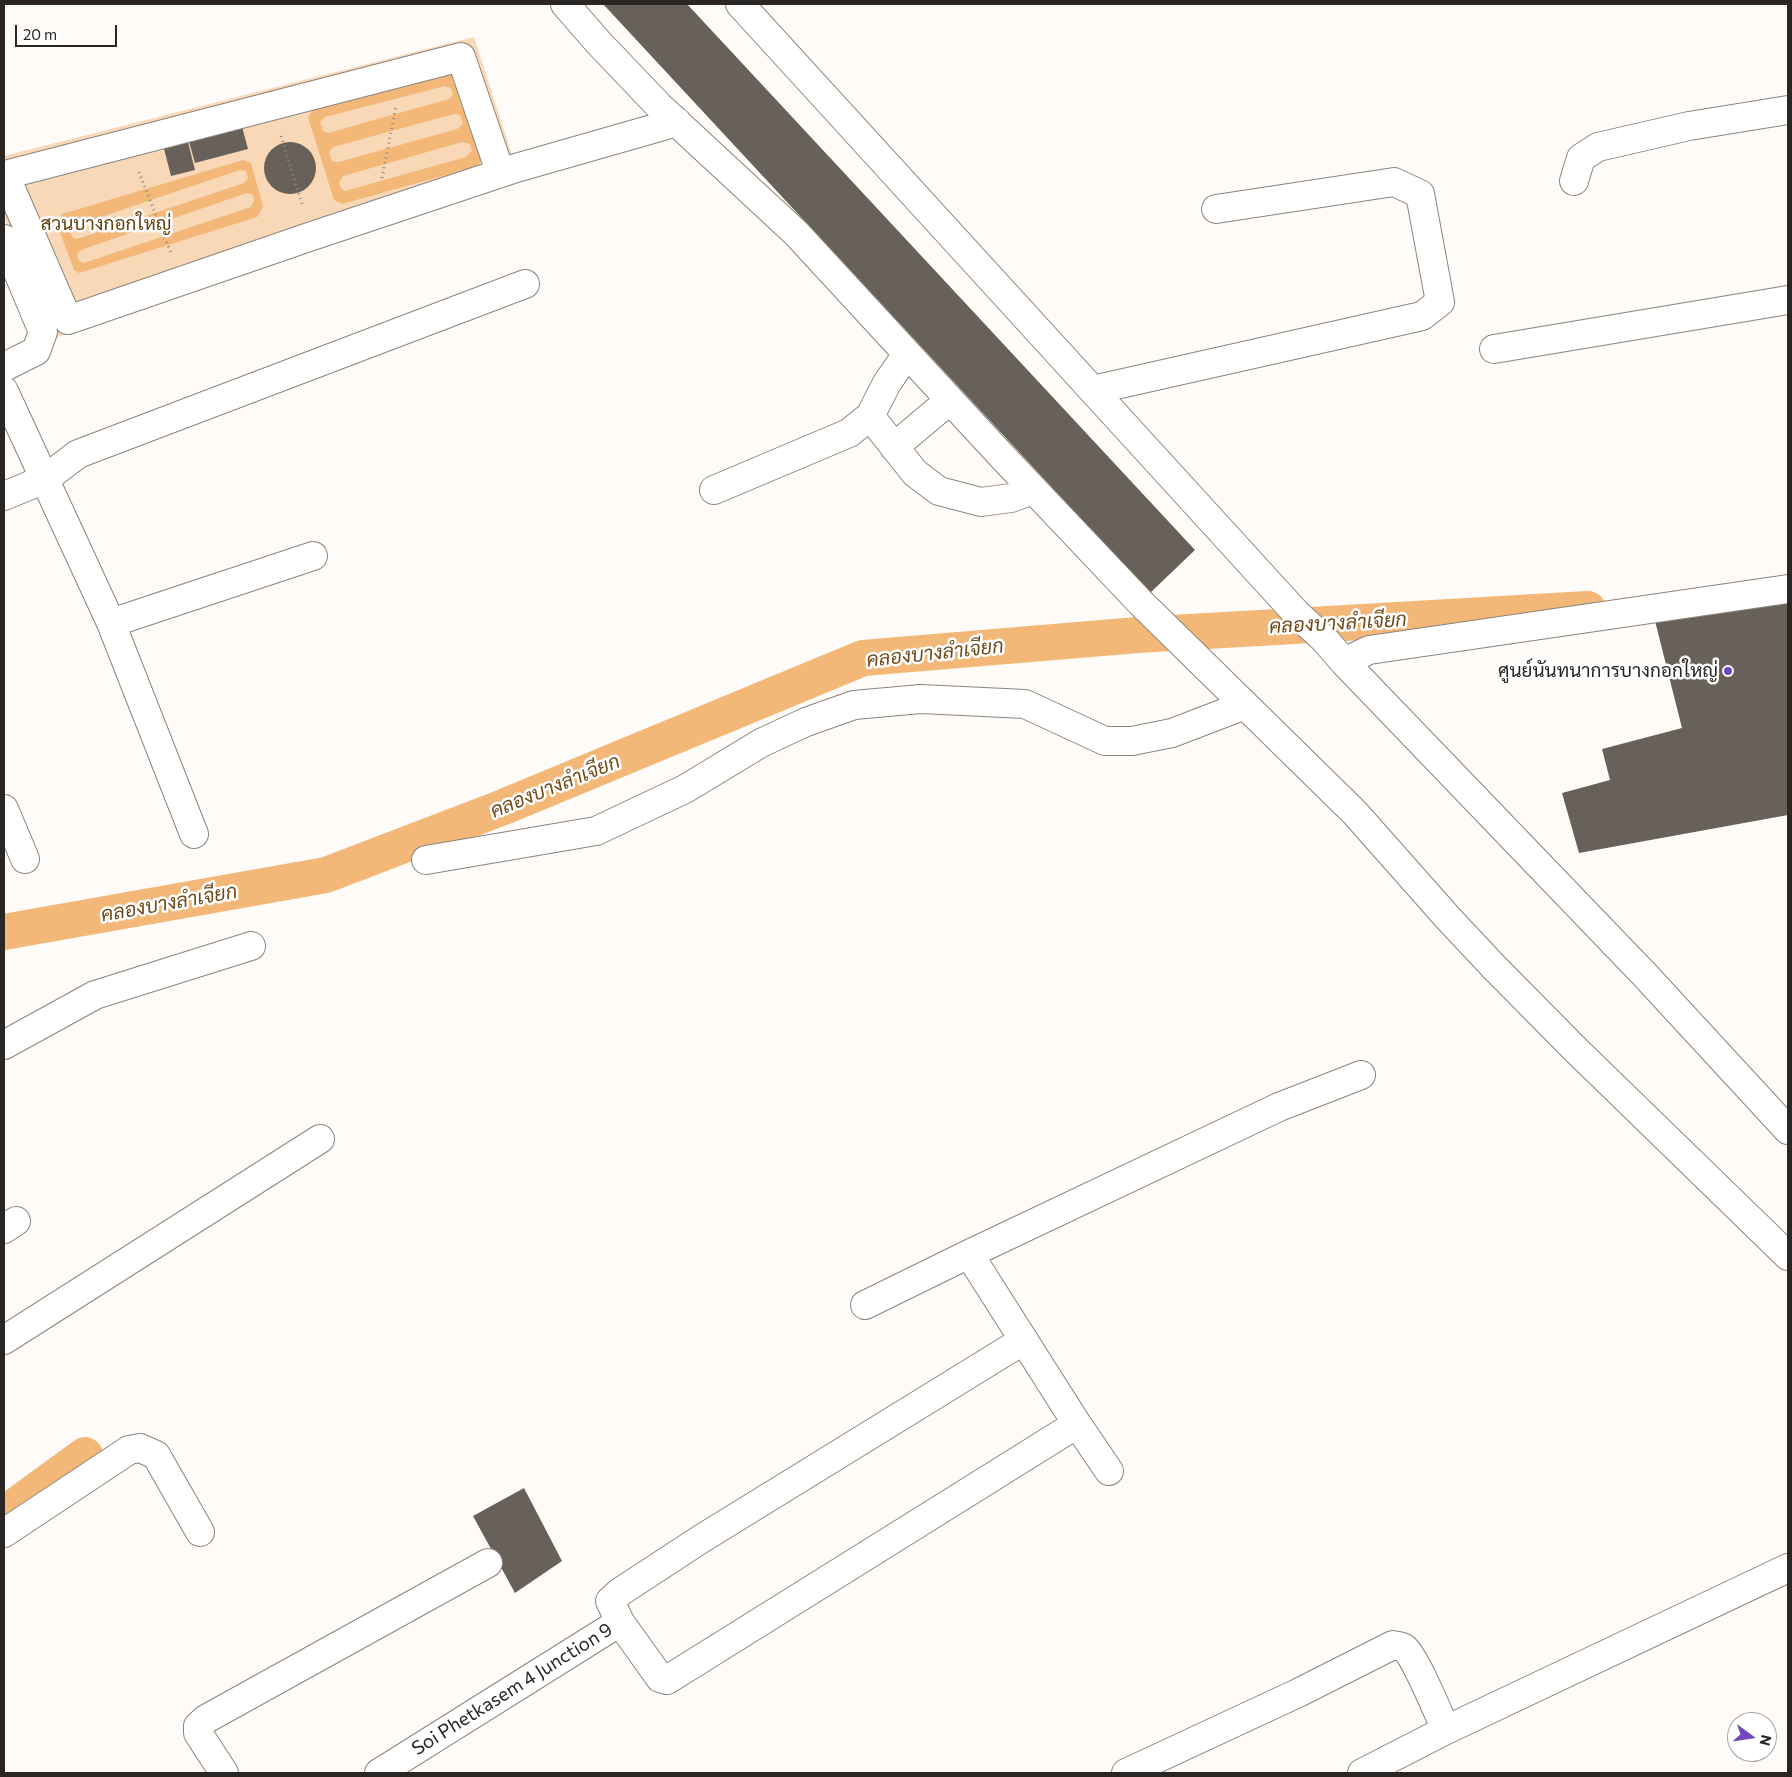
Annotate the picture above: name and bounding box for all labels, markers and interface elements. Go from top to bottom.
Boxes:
scale bar [18,15,120,47]
text: 20 m [23,25,57,43]
park label: สวนบางกอกใหญ่ [40,213,172,235]
water label: คลองบางลำเจียก [1269,607,1407,639]
water label: คลองบางลำเจียก [865,634,1005,672]
place label: ศูนย์นันทนาการบางกอกใหญ่ [1498,660,1718,682]
marker: ศูนย์นันทนาการบางกอกใหญ่ [1722,665,1734,677]
water label: คลองบางลำเจียก [487,749,623,823]
water label: คลองบางลำเจียก [99,879,239,927]
street label: Soi Phetkasem 4 Junction 9 [408,1618,616,1760]
north arrow [1727,1712,1777,1762]
text: N [1757,1733,1776,1748]

